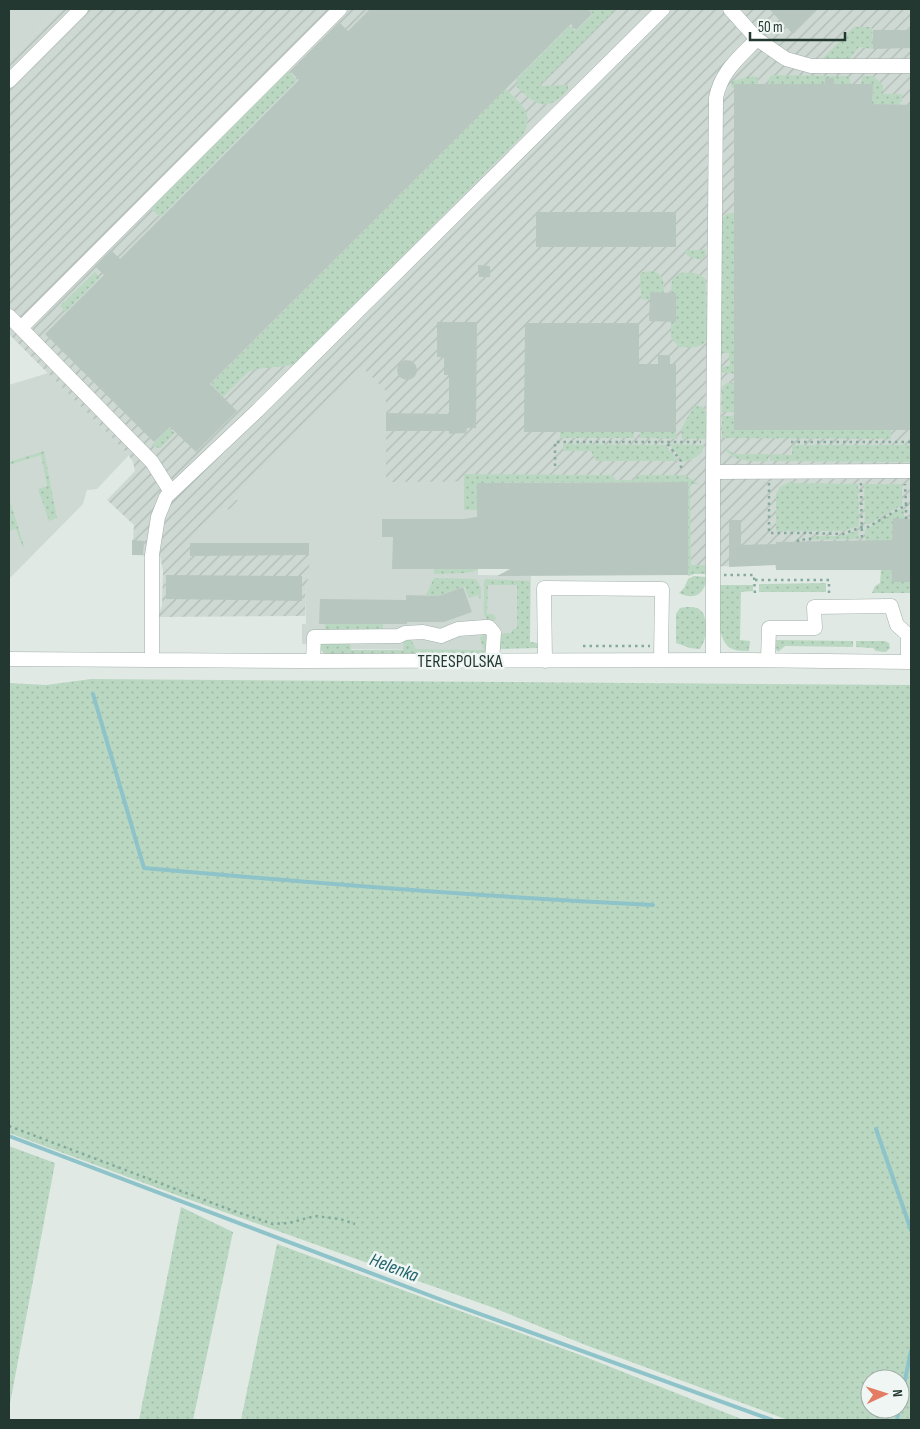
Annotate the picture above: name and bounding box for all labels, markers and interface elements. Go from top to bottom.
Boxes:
scale bar [750,10,845,42]
text: 50 m [758,18,783,37]
street label: TERESPOLSKA [418,651,503,672]
water label: Helenka [366,1248,422,1288]
north arrow [860,1369,910,1419]
text: N [889,1389,906,1397]

